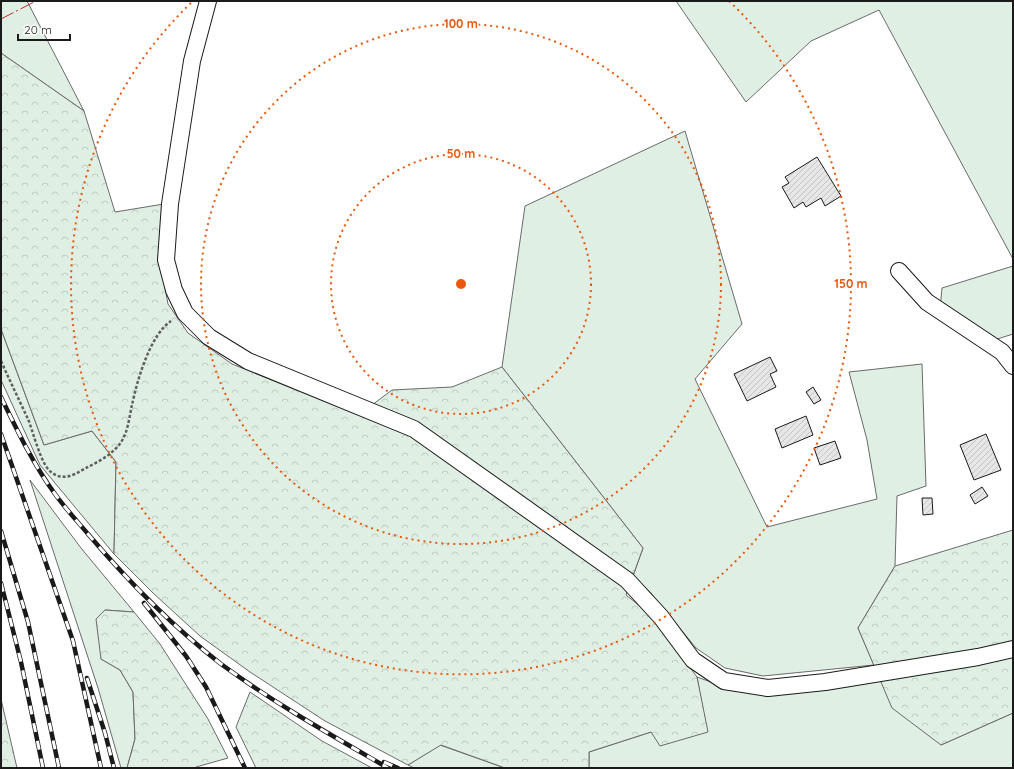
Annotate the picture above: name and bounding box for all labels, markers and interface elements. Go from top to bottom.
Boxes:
scale bar [18,16,70,42]
text: 100 m [444,16,478,31]
text: 20 m [24,22,52,37]
text: 50 m [447,146,475,161]
text: 150 m [834,276,868,291]
centre of rings [454,277,468,291]

